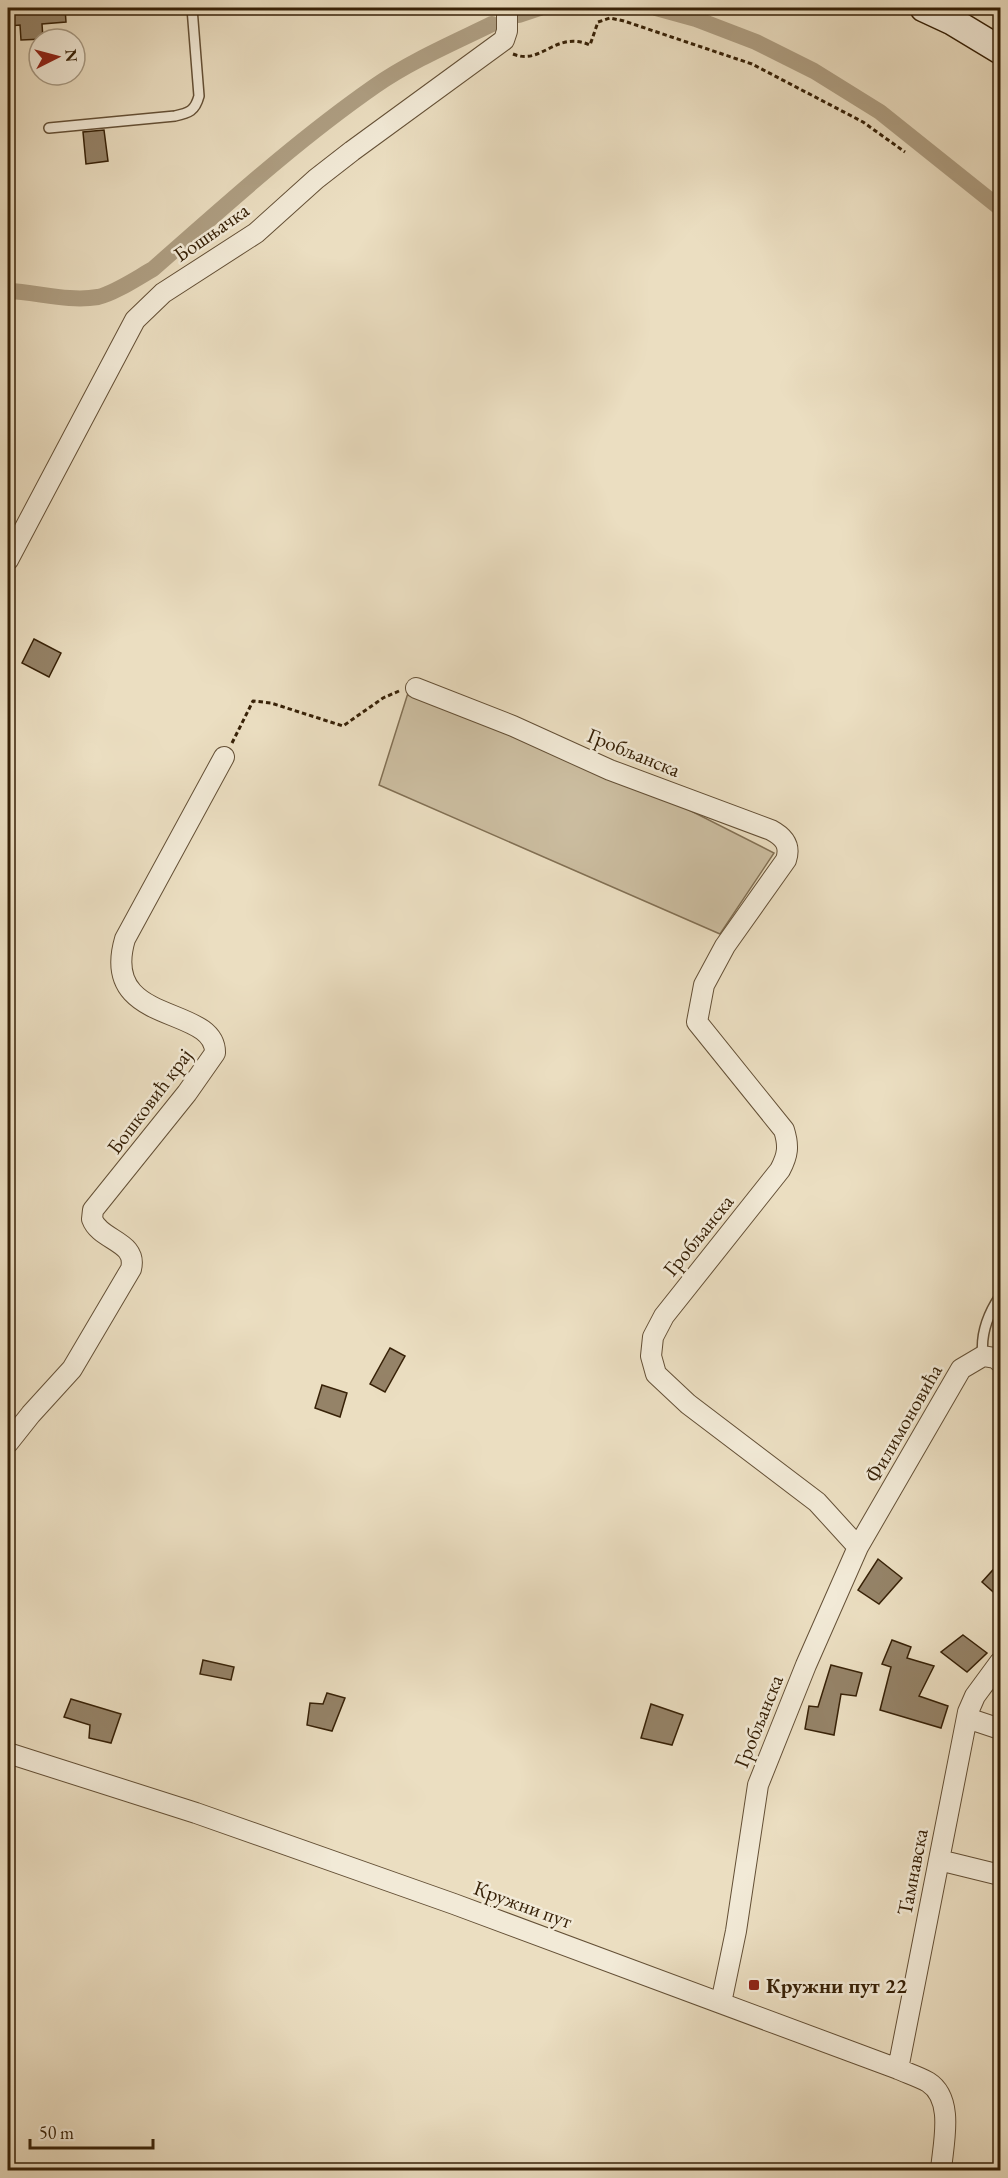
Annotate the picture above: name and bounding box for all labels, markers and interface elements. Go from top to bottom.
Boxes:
north arrow [27,27,87,87]
text: N [60,48,83,63]
street label: Бошњачка [168,196,254,268]
street label: Гробљанска [584,721,685,783]
street label: Бошковић крај [100,1043,198,1159]
street label: Гробљанска [657,1188,740,1281]
street label: Филимоновића [858,1358,948,1487]
street label: Гробљанска [727,1670,789,1771]
street label: Тамнавска [890,1826,934,1918]
street label: Кружни пут [470,1874,576,1934]
place label: Кружни пут 22 [766,1972,907,1999]
marker: Кружни пут 22 [747,1978,761,1992]
scale bar [30,2112,153,2150]
text: 50 m [39,2121,74,2144]

